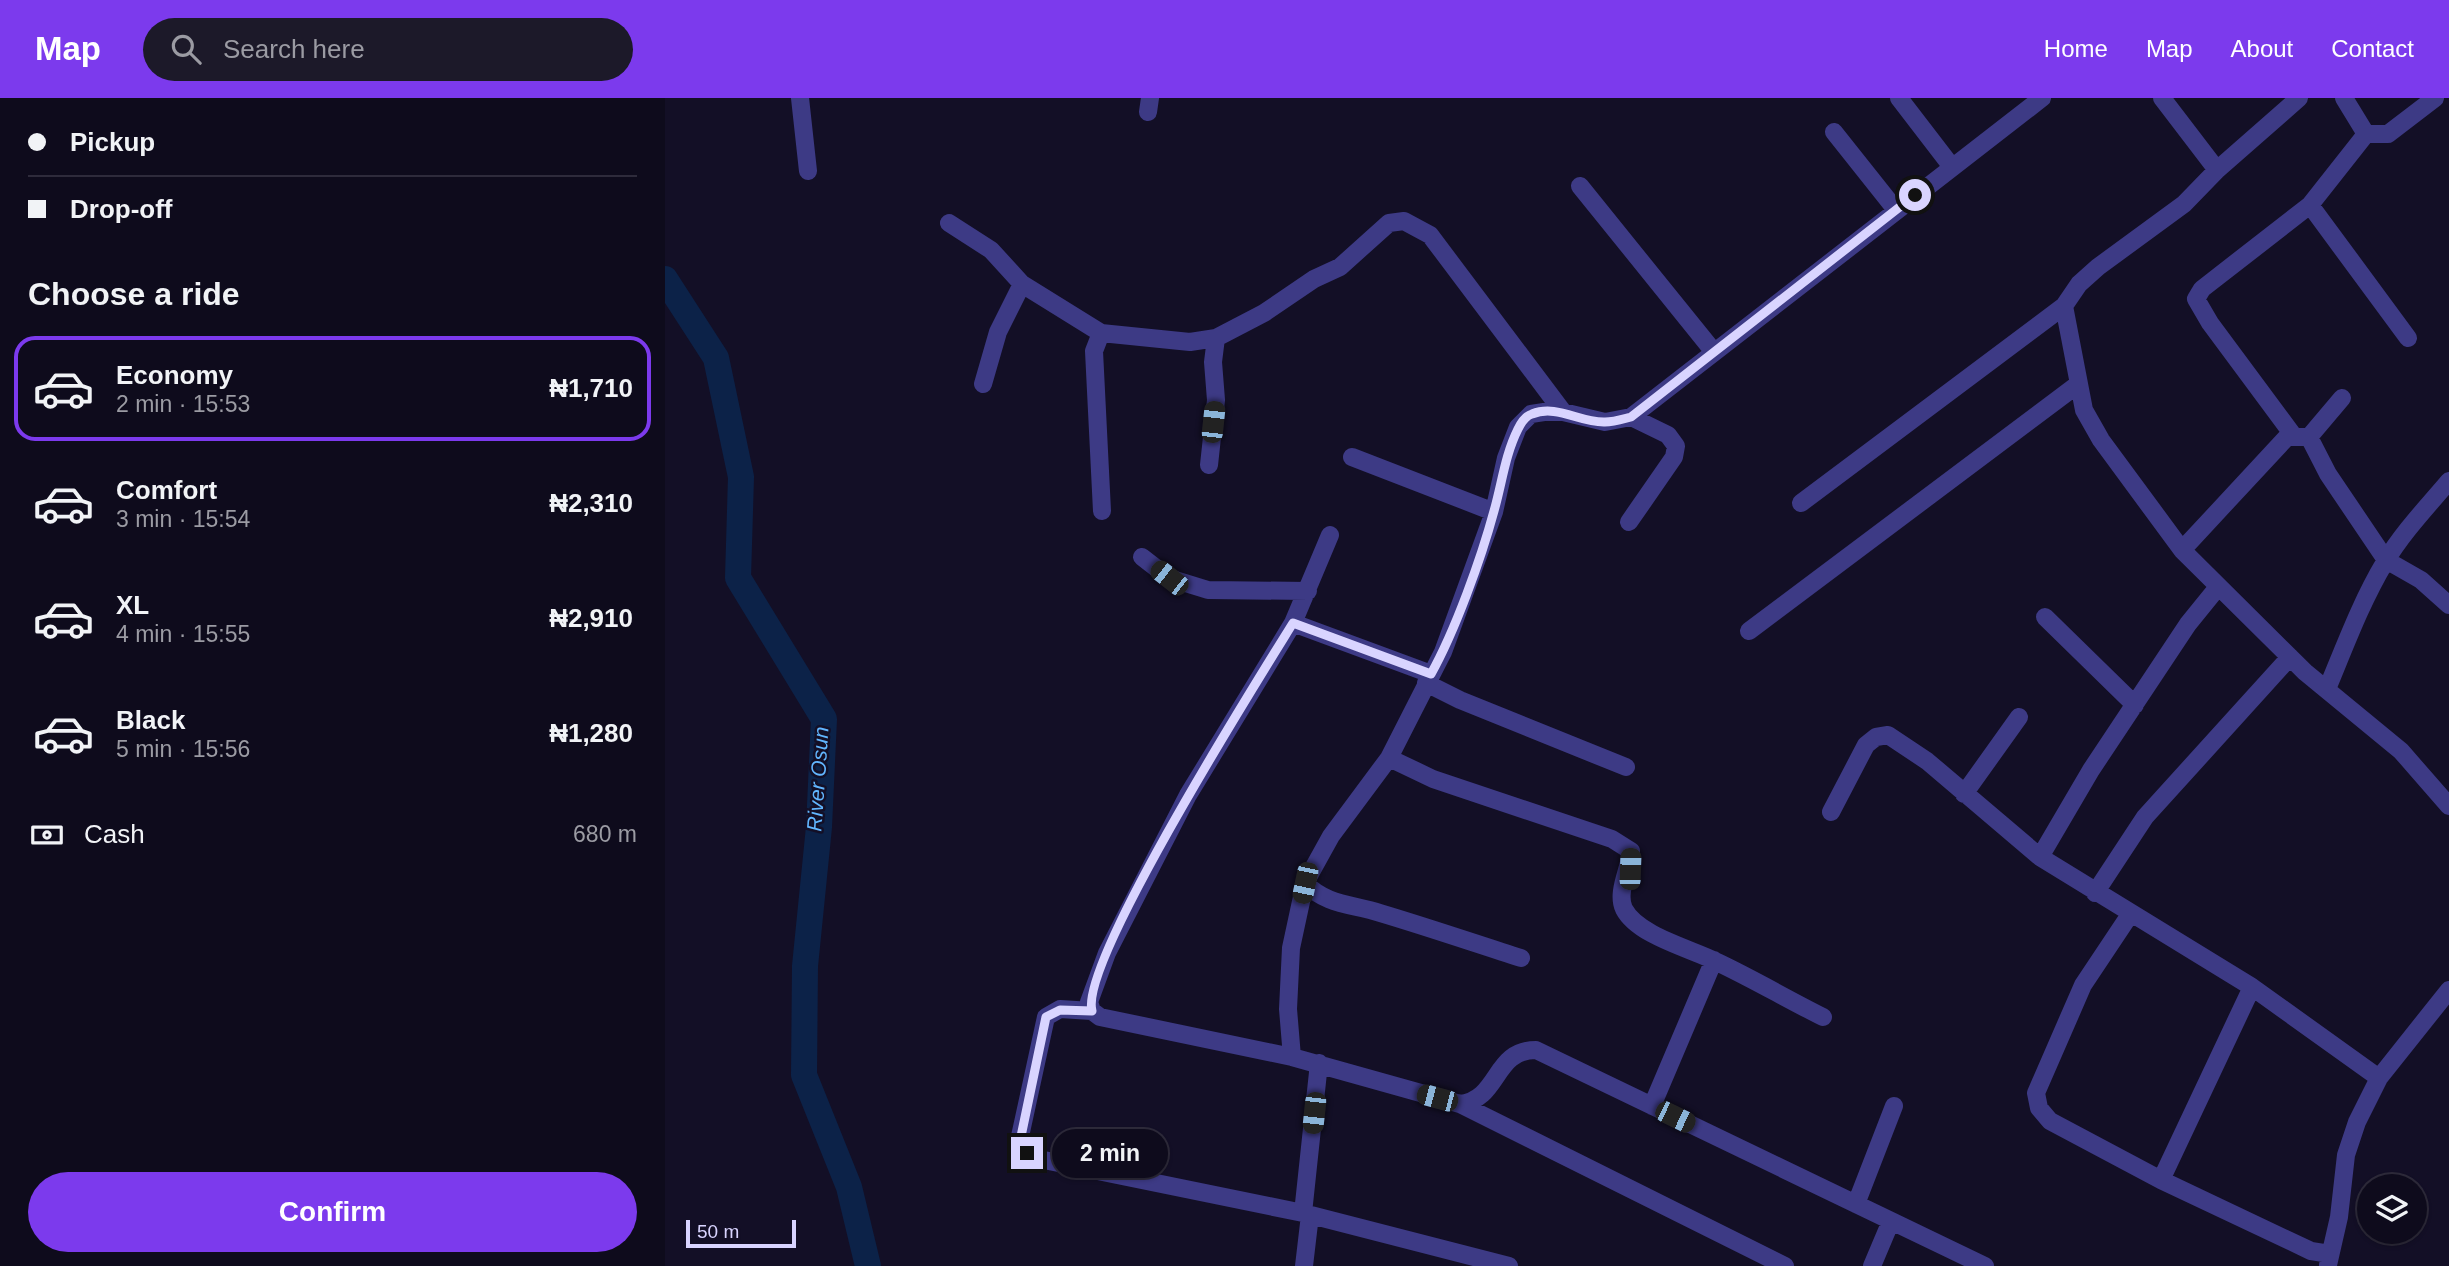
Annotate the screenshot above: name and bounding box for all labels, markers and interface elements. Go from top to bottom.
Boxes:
search box [143,18,633,81]
text: Map [35,30,101,67]
icon: search [167,30,205,68]
text: Search here [223,34,365,64]
text: Home [2044,35,2108,62]
text: Map [2146,35,2193,62]
text: About [2231,35,2293,62]
text: Contact [2331,35,2414,62]
text: Pickup [70,127,155,157]
route start [1899,179,1931,211]
text: Drop-off [70,194,173,224]
text: Choose a ride [28,276,240,312]
icon: car [32,357,95,420]
text: Economy [116,360,233,390]
text: ₦1,710 [549,373,633,403]
text: 2 min · 15:53 [116,391,250,417]
car [1201,400,1226,444]
icon: car [32,472,95,535]
text: Comfort [116,475,217,505]
text: ₦2,310 [549,488,633,518]
text: 3 min · 15:54 [116,506,250,532]
car [1146,557,1193,599]
icon: car [32,587,95,650]
text: XL [116,590,149,620]
text: ₦2,910 [549,603,633,633]
text: 4 min · 15:55 [116,621,250,647]
icon: car [32,702,95,765]
text: Black [116,705,185,735]
text: ₦1,280 [549,718,633,748]
water label: River Osun [802,726,833,832]
text: 5 min · 15:56 [116,736,250,762]
icon: cash [28,816,66,854]
text: Cash [84,819,145,849]
text: 680 m [573,821,637,847]
car [1619,848,1642,890]
car [1291,860,1320,906]
car [1414,1082,1461,1114]
car [1302,1091,1327,1135]
car [1652,1098,1699,1136]
callout: 2 min [1051,1128,1167,1178]
route end [1011,1137,1043,1169]
text: 2 min [1080,1140,1140,1166]
button: Confirm [28,1172,637,1252]
map controls [2357,1174,2427,1244]
button: layers [2357,1174,2427,1244]
scale bar [686,1217,796,1249]
text: 50 m [697,1221,739,1242]

